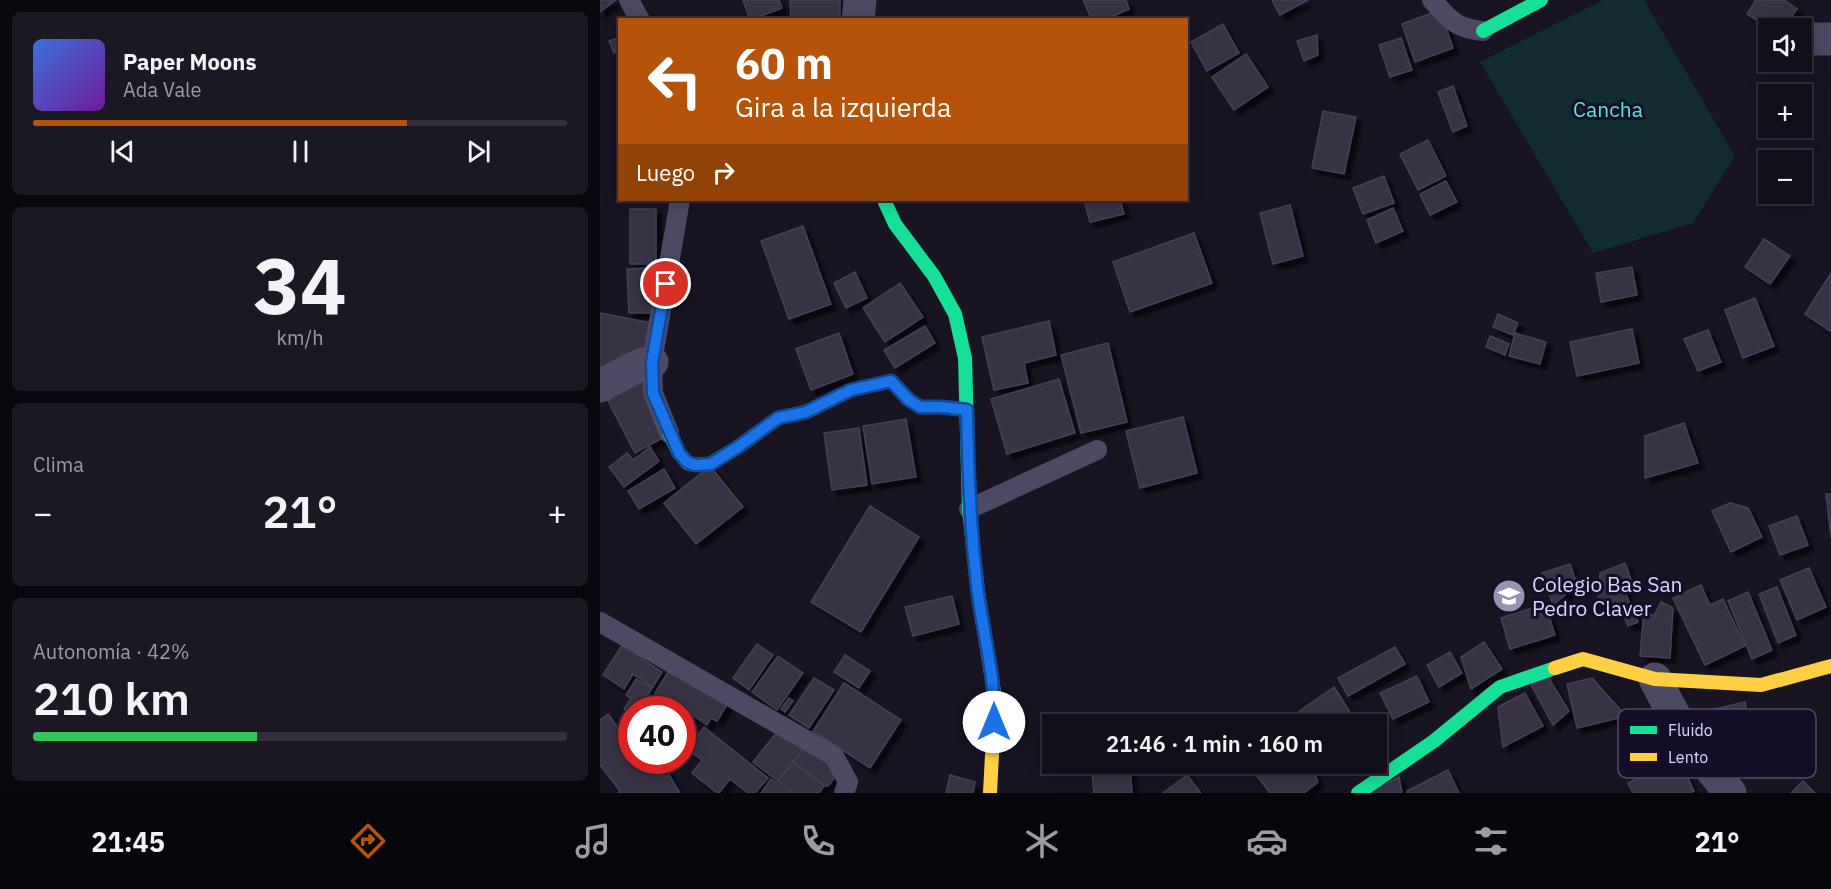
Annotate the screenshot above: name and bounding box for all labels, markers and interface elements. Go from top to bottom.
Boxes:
map controls [1758,18,1812,204]
button: sound [1758,18,1812,72]
text: 60 m [735,36,833,91]
icon: left [636,42,714,120]
text: Paper Moons [123,47,256,76]
text: Ada Vale [123,76,202,103]
button: + [1758,84,1812,138]
text: Gira a la izquierda [735,89,951,124]
park label: Cancha [1573,95,1643,123]
icon: previous [106,135,139,168]
icon: pause [284,135,317,168]
icon: next [462,135,495,168]
button: − [1758,150,1812,204]
icon: right [707,156,740,189]
text: Luego [636,158,695,187]
text: 34 [253,234,347,335]
pin [640,258,691,309]
icon: arrive [649,267,682,300]
text: km/h [276,324,324,351]
text: Clima [33,451,84,478]
text: 21° [262,482,338,540]
text: − [33,491,53,534]
text: + [547,491,567,534]
place label: Colegio Bas San Pedro Claver [1532,570,1683,622]
school or university icon: Colegio Bas San Pedro Claver [1491,578,1527,614]
text: Autonomía · 42% [33,638,190,665]
text: 210 km [33,669,190,727]
position arrow [962,690,1026,754]
speed limit sign: 40 [618,696,696,774]
legend [1618,709,1816,778]
text: Fluido [1668,720,1713,740]
text: 21:46 · 1 min · 160 m [1106,729,1323,758]
text: Lento [1668,747,1708,767]
icon: directions [347,820,389,862]
icon: music [572,820,614,862]
icon: phone [797,820,839,862]
icon: climate [1021,820,1063,862]
icon: car [1246,820,1288,862]
icon: filters [1470,820,1512,862]
text: 21:45 [91,824,165,859]
text: 21° [1695,824,1740,859]

